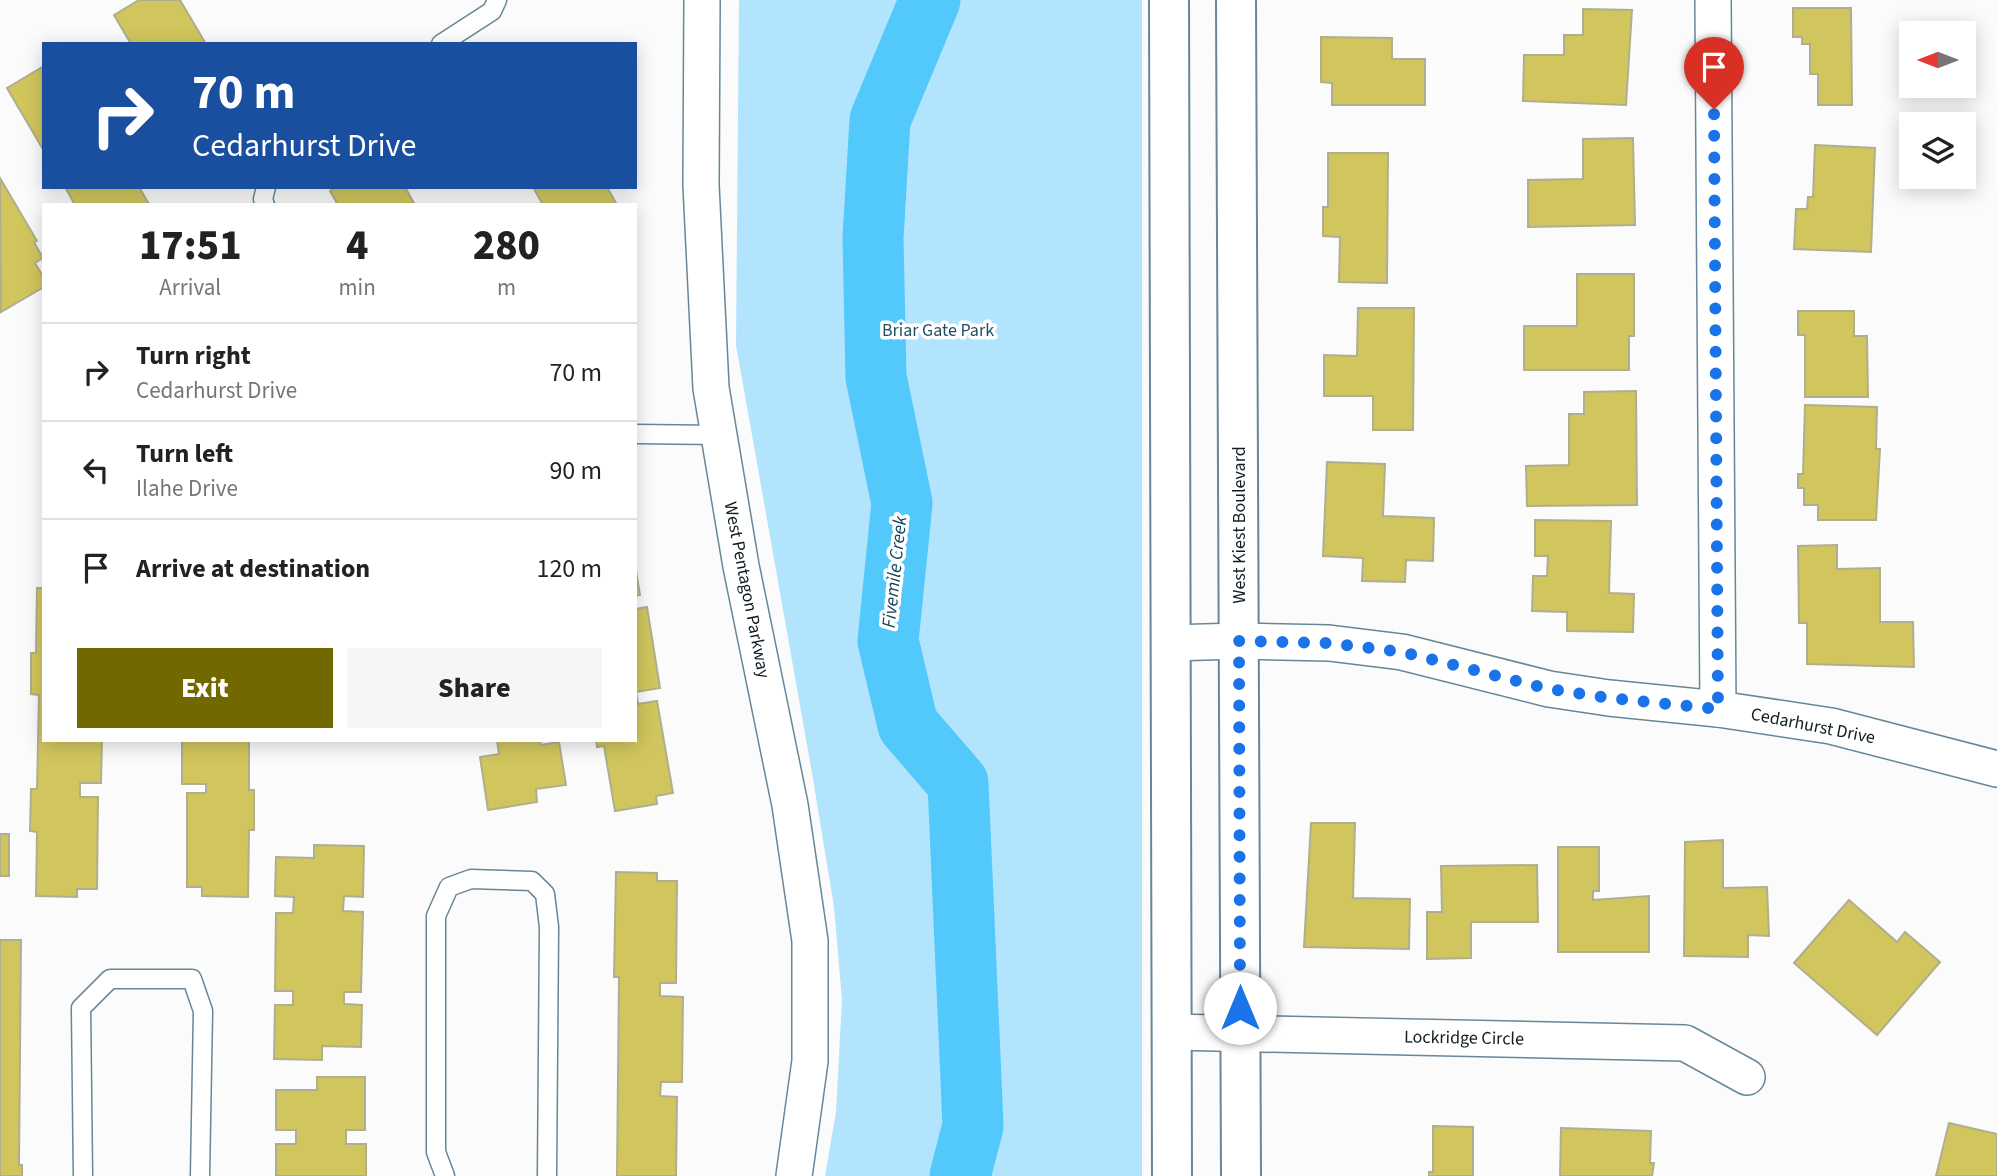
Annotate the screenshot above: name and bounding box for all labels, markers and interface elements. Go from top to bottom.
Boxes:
north arrow [1899,21,1976,98]
map controls [1899,21,1976,189]
pin [1684,37,1744,109]
icon: arrive [1695,48,1733,86]
text: 70 m [192,58,296,128]
icon: right [77,70,168,161]
button: layers [1899,112,1976,189]
text: Cedarhurst Drive [192,123,416,169]
text: 17:51 [139,216,242,276]
text: 4 [346,216,368,276]
text: 280 [473,216,540,276]
text: Arrival [159,271,221,304]
text: min [339,271,376,304]
text: m [497,271,516,304]
park label: Briar Gate Park [882,318,994,343]
text: Turn right [136,337,251,374]
icon: right [77,353,115,391]
text: 70 m [549,354,602,391]
text: Cedarhurst Drive [136,374,297,407]
text: Turn left [136,435,233,472]
street label: West Kiest Boulevard [1227,446,1252,604]
icon: left [77,451,115,489]
text: 90 m [549,452,602,489]
text: Ilahe Drive [136,472,238,505]
street label: West Pentagon Parkway [718,500,776,681]
water label: Fivemile Creek [876,514,914,629]
icon: arrive [77,549,115,587]
text: Arrive at destination [136,550,370,587]
text: 120 m [536,550,602,587]
button: Exit [77,648,333,728]
button: Share [347,648,602,728]
street label: Cedarhurst Drive [1749,702,1877,750]
position arrow [1203,971,1277,1045]
street label: Lockridge Circle [1404,1024,1524,1052]

